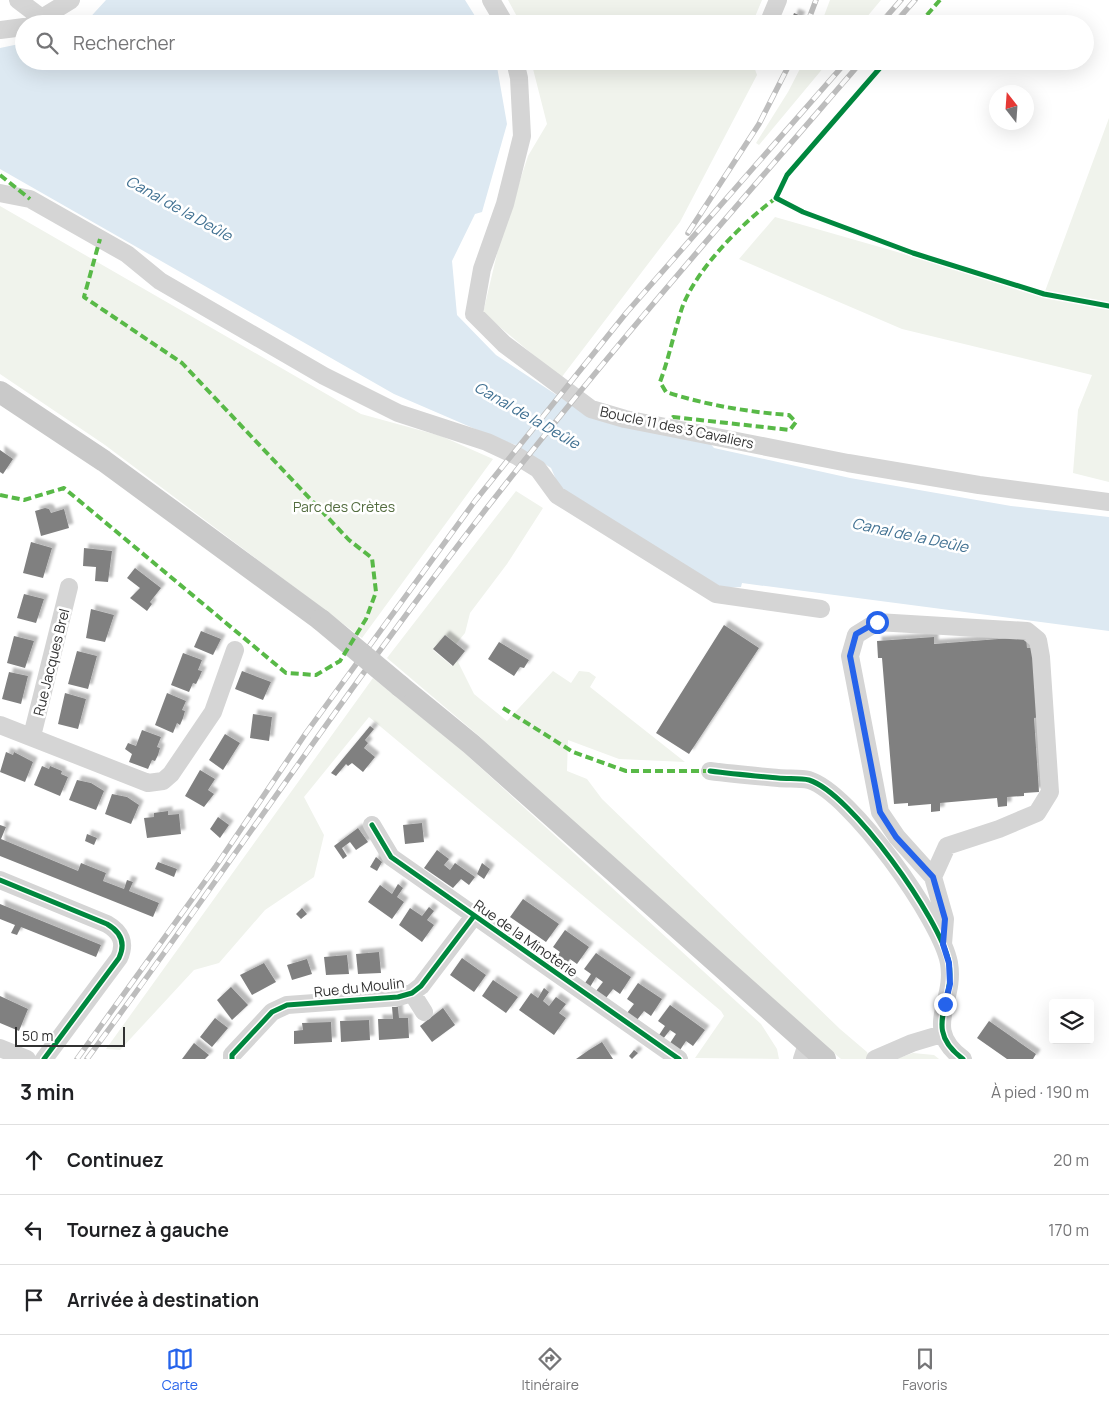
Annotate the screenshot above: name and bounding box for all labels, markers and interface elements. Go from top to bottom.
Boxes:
search box [15,15,1094,70]
icon: search [33,29,61,57]
text: Rechercher [73,30,175,56]
north arrow [989,85,1034,130]
water label: Canal de la Deûle [122,170,237,246]
water label: Canal de la Deûle [471,376,585,454]
street label: Boucle 11 des 3 Cavaliers [598,401,756,453]
park label: Parc des Crètes [293,497,395,516]
water label: Canal de la Deûle [850,512,971,558]
street label: Rue Jacques Brel [28,606,74,718]
route start [866,611,889,634]
street label: Rue de la Minoterie [470,895,582,981]
street label: Rue du Moulin [313,973,405,1001]
route end [934,993,957,1016]
map controls [1049,999,1094,1044]
button: layers [1049,999,1094,1044]
scale bar [15,1024,125,1047]
text: 50 m [22,1026,53,1045]
text: 3 min [20,1078,74,1106]
text: À pied · 190 m [991,1081,1089,1103]
icon: ahead [20,1146,48,1174]
text: Continuez [67,1147,164,1173]
text: 20 m [1053,1149,1089,1171]
icon: left [20,1216,48,1244]
text: Tournez à gauche [67,1217,229,1243]
text: 170 m [1048,1219,1089,1241]
icon: arrive [20,1286,48,1314]
text: Arrivée à destination [67,1287,259,1313]
tab: Carte [162,1345,198,1394]
tab: Itinéraire [521,1345,579,1394]
tab: Favoris [902,1345,947,1394]

